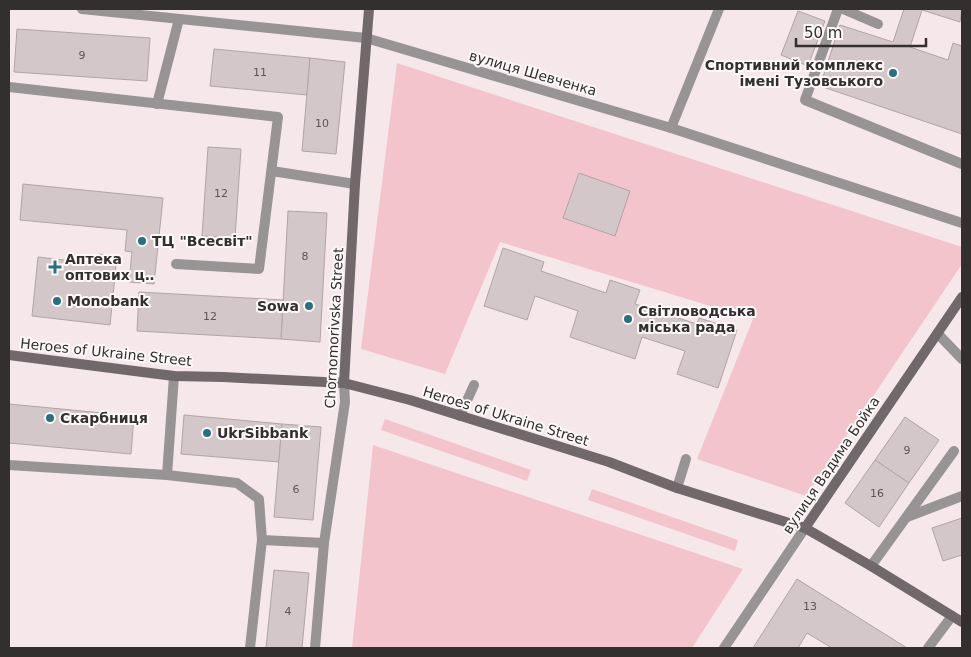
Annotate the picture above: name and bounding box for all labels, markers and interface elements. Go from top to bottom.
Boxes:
scale bar [796,15,926,47]
text: 50 m [804,24,842,42]
street label: вулиця Шевченка [467,47,599,99]
house number: 9 [79,49,86,62]
place label: Спортивний комплекс імені Тузовського [705,57,883,89]
house number: 11 [253,66,267,79]
marker: Спортивний комплекс імені Тузовського [887,67,899,79]
house number: 10 [315,117,329,130]
house number: 12 [214,187,228,200]
place label: ТЦ "Всесвіт" [152,233,253,249]
marker: ТЦ "Всесвіт" [136,235,148,247]
street label: Chornomorivska Street [322,247,346,409]
house number: 8 [302,250,309,263]
place label: Аптека оптових ц‥ [65,251,154,283]
marker: Аптека оптових ц‥ [49,261,61,273]
place label: Monobank [67,293,150,309]
marker: Monobank [51,295,63,307]
place label: Sowa [257,298,299,314]
marker: Sowa [303,300,315,312]
place label: Світловодська міська рада [638,303,756,335]
house number: 12 [203,310,217,323]
marker: Світловодська міська рада [622,313,634,325]
street label: Heroes of Ukraine Street [19,335,193,369]
street label: Heroes of Ukraine Street [421,383,591,449]
street label: вулиця Вадима Бойка [779,393,883,537]
place label: Скарбниця [60,410,148,426]
marker: Скарбниця [44,412,56,424]
place label: UkrSibbank [217,425,309,441]
marker: UkrSibbank [201,427,213,439]
house number: 9 [904,444,911,457]
house number: 6 [293,483,300,496]
house number: 16 [870,487,884,500]
house number: 13 [803,600,817,613]
house number: 4 [285,605,292,618]

